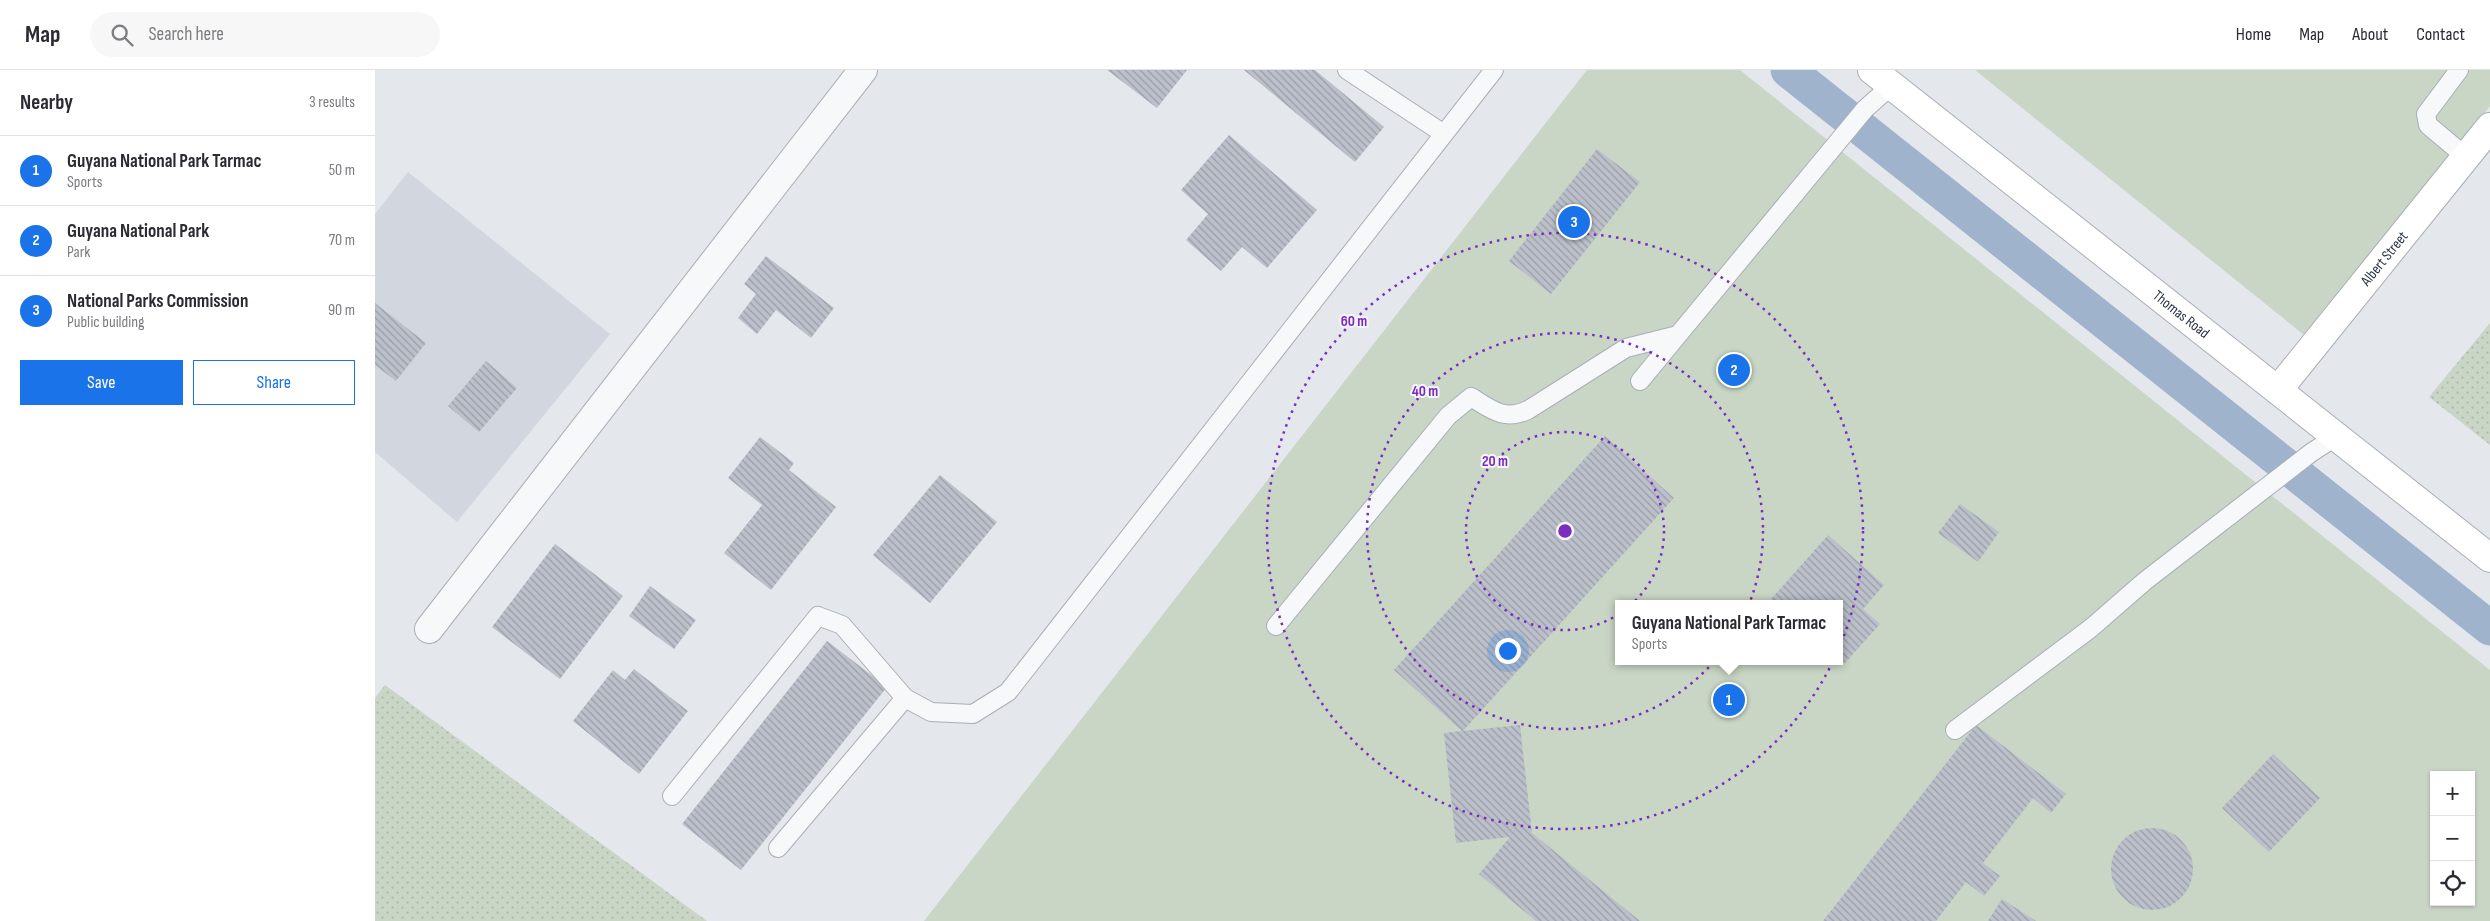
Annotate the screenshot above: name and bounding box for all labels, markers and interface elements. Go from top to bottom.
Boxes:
search box [90,12,440,57]
text: Map [25,20,60,49]
icon: search [108,21,136,49]
text: Search here [148,23,224,46]
text: Home [2236,24,2271,45]
text: Map [2299,24,2324,45]
text: About [2352,24,2388,45]
text: Contact [2416,24,2465,45]
text: Nearby [20,90,73,115]
text: 3 results [309,93,355,112]
text: Guyana National Park Tarmac [67,150,261,173]
text: 1 [33,161,39,180]
text: 50 m [329,161,355,180]
text: Sports [67,173,102,192]
pin: 3 [1558,203,1590,241]
text: Guyana National Park [67,220,209,243]
street label: Albert Street [2356,227,2412,290]
text: 2 [32,231,40,250]
text: 70 m [329,231,355,250]
text: Park [67,243,90,262]
street label: Thomas Road [2149,286,2213,342]
text: National Parks Commission [67,290,248,313]
text: 3 [32,301,40,320]
text: 90 m [328,301,355,320]
text: 60 m [1341,312,1367,331]
text: Public building [67,313,144,332]
pin: 2 [1718,351,1750,389]
button: Save [20,360,183,405]
button: Share [193,360,355,405]
text: 40 m [1412,382,1438,401]
text: 20 m [1482,452,1508,471]
centre of rings [1556,522,1574,540]
popup [1615,600,1843,665]
text: Guyana National Park Tarmac [1632,612,1826,635]
text: Sports [1632,635,1667,654]
your location [1495,638,1521,664]
pin: 1 [1713,681,1745,719]
map controls [2430,771,2475,906]
button: + [2430,771,2475,816]
button: − [2430,816,2475,861]
button: locate [2430,861,2475,906]

